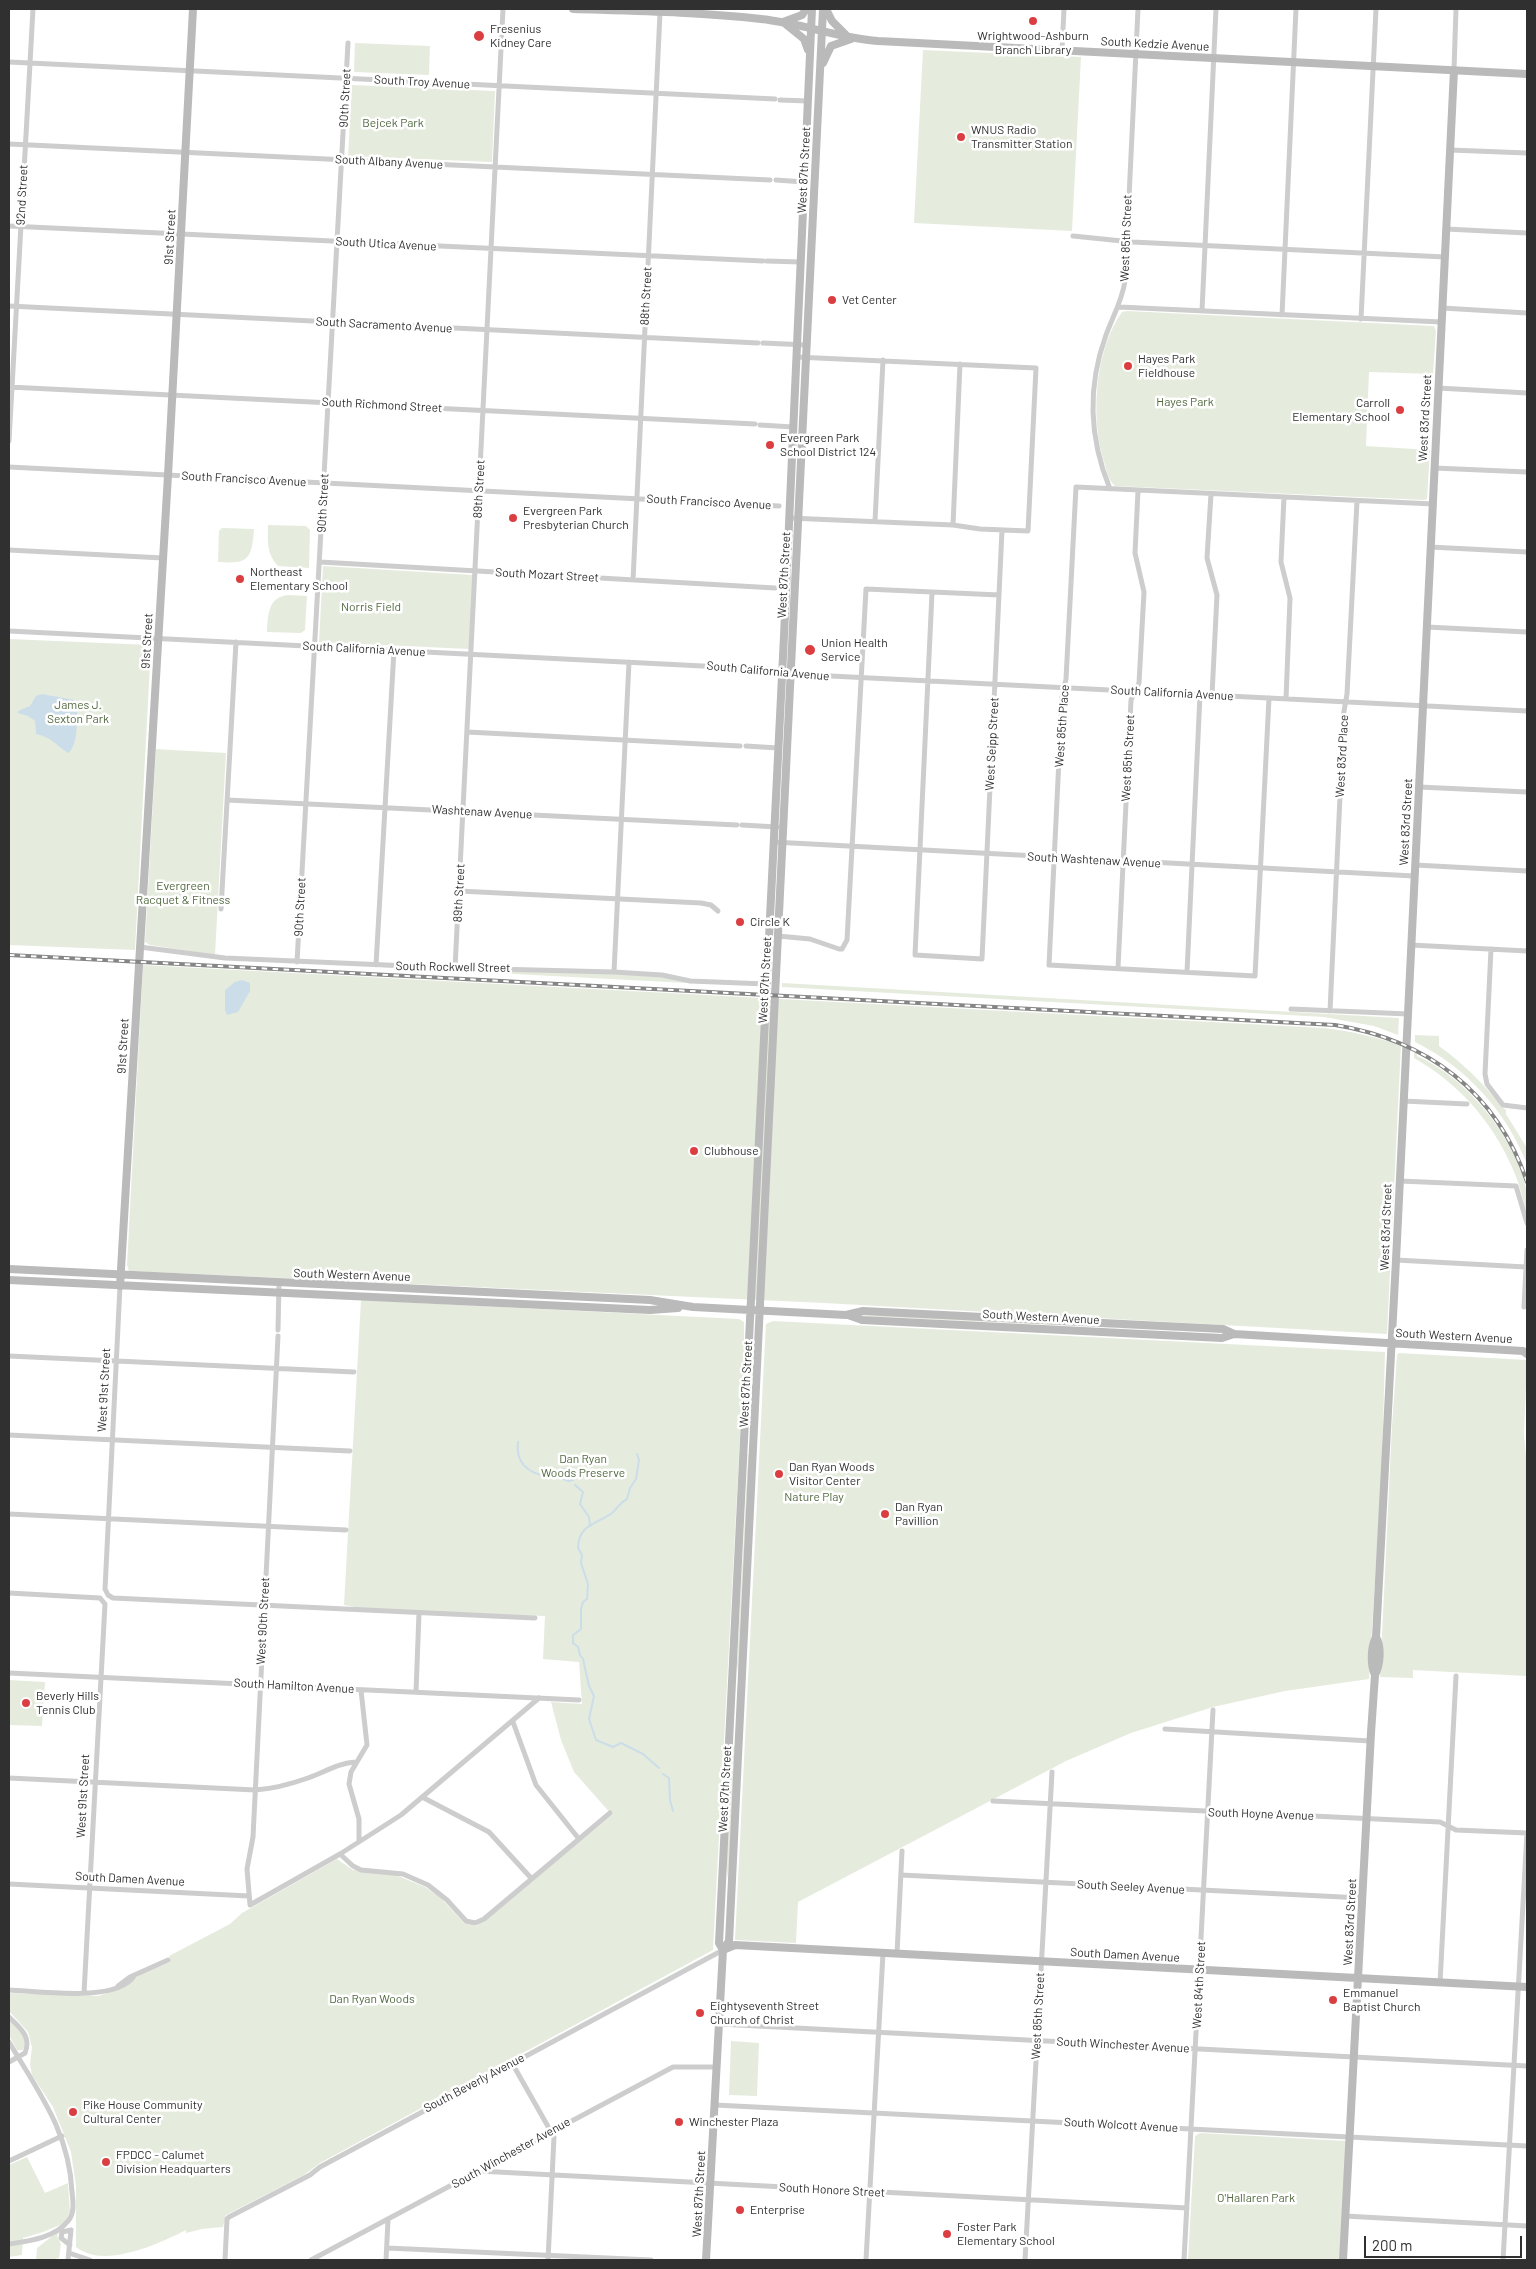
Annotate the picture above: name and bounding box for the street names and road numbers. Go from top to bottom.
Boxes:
street label: South Kedzie Avenue [1100,34,1210,54]
street label: 90th Street [336,68,354,128]
street label: South Troy Avenue [374,72,470,92]
street label: West 87th Street [795,126,813,214]
street label: South Albany Avenue [335,152,443,172]
street label: 92nd Street [13,164,31,226]
street label: West 85th Street [1117,194,1135,282]
street label: 91st Street [161,209,179,265]
street label: South Utica Avenue [335,234,437,254]
street label: 88th Street [637,266,655,326]
street label: South Sacramento Avenue [315,314,453,336]
street label: West 83rd Street [1416,374,1434,462]
street label: South Richmond Street [321,395,443,415]
street label: 89th Street [470,459,488,519]
street label: South Francisco Avenue [181,469,307,489]
street label: 90th Street [314,473,332,533]
street label: South Francisco Avenue [646,492,772,512]
street label: West 87th Street [775,531,793,619]
street label: South Mozart Street [495,565,599,585]
street label: 91st Street [138,613,156,669]
street label: South California Avenue [302,639,426,659]
street label: South California Avenue [706,658,830,684]
street label: South California Avenue [1110,683,1234,703]
street label: West 85th Place [1052,684,1072,768]
street label: West Seipp Street [982,697,1002,791]
street label: West 85th Street [1119,714,1137,802]
street label: West 83rd Place [1333,714,1351,798]
street label: West 83rd Street [1397,778,1415,866]
street label: Washtenaw Avenue [431,802,533,822]
street label: South Washtenaw Avenue [1027,849,1161,871]
street label: 89th Street [450,863,468,923]
street label: 90th Street [291,877,309,937]
street label: West 87th Street [756,936,774,1024]
street label: South Rockwell Street [395,959,511,975]
street label: 91st Street [114,1018,132,1074]
street label: West 83rd Street [1377,1183,1395,1271]
street label: South Western Avenue [293,1266,411,1284]
street label: South Western Avenue [982,1307,1100,1327]
street label: South Western Avenue [1395,1326,1513,1346]
street label: West 87th Street [737,1340,755,1428]
street label: West 91st Street [95,1348,113,1432]
street label: West 90th Street [254,1577,272,1665]
street label: South Hamilton Avenue [233,1676,355,1696]
street label: West 87th Street [716,1745,734,1833]
street label: West 91st Street [74,1754,92,1838]
street label: South Hoyne Avenue [1208,1805,1314,1823]
street label: South Damen Avenue [75,1869,185,1889]
street label: South Seeley Avenue [1077,1877,1185,1897]
street label: West 83rd Street [1341,1878,1359,1966]
street label: West 84th Street [1190,1941,1208,2029]
street label: South Damen Avenue [1070,1945,1180,1965]
street label: West 85th Street [1029,1972,1047,2060]
street label: South Winchester Avenue [1056,2034,1190,2056]
street label: South Beverly Avenue [421,2050,527,2116]
street label: South Winchester Avenue [449,2114,573,2192]
street label: South Wolcott Avenue [1063,2115,1179,2135]
street label: West 87th Street [690,2150,708,2238]
street label: South Honore Street [779,2180,885,2200]

